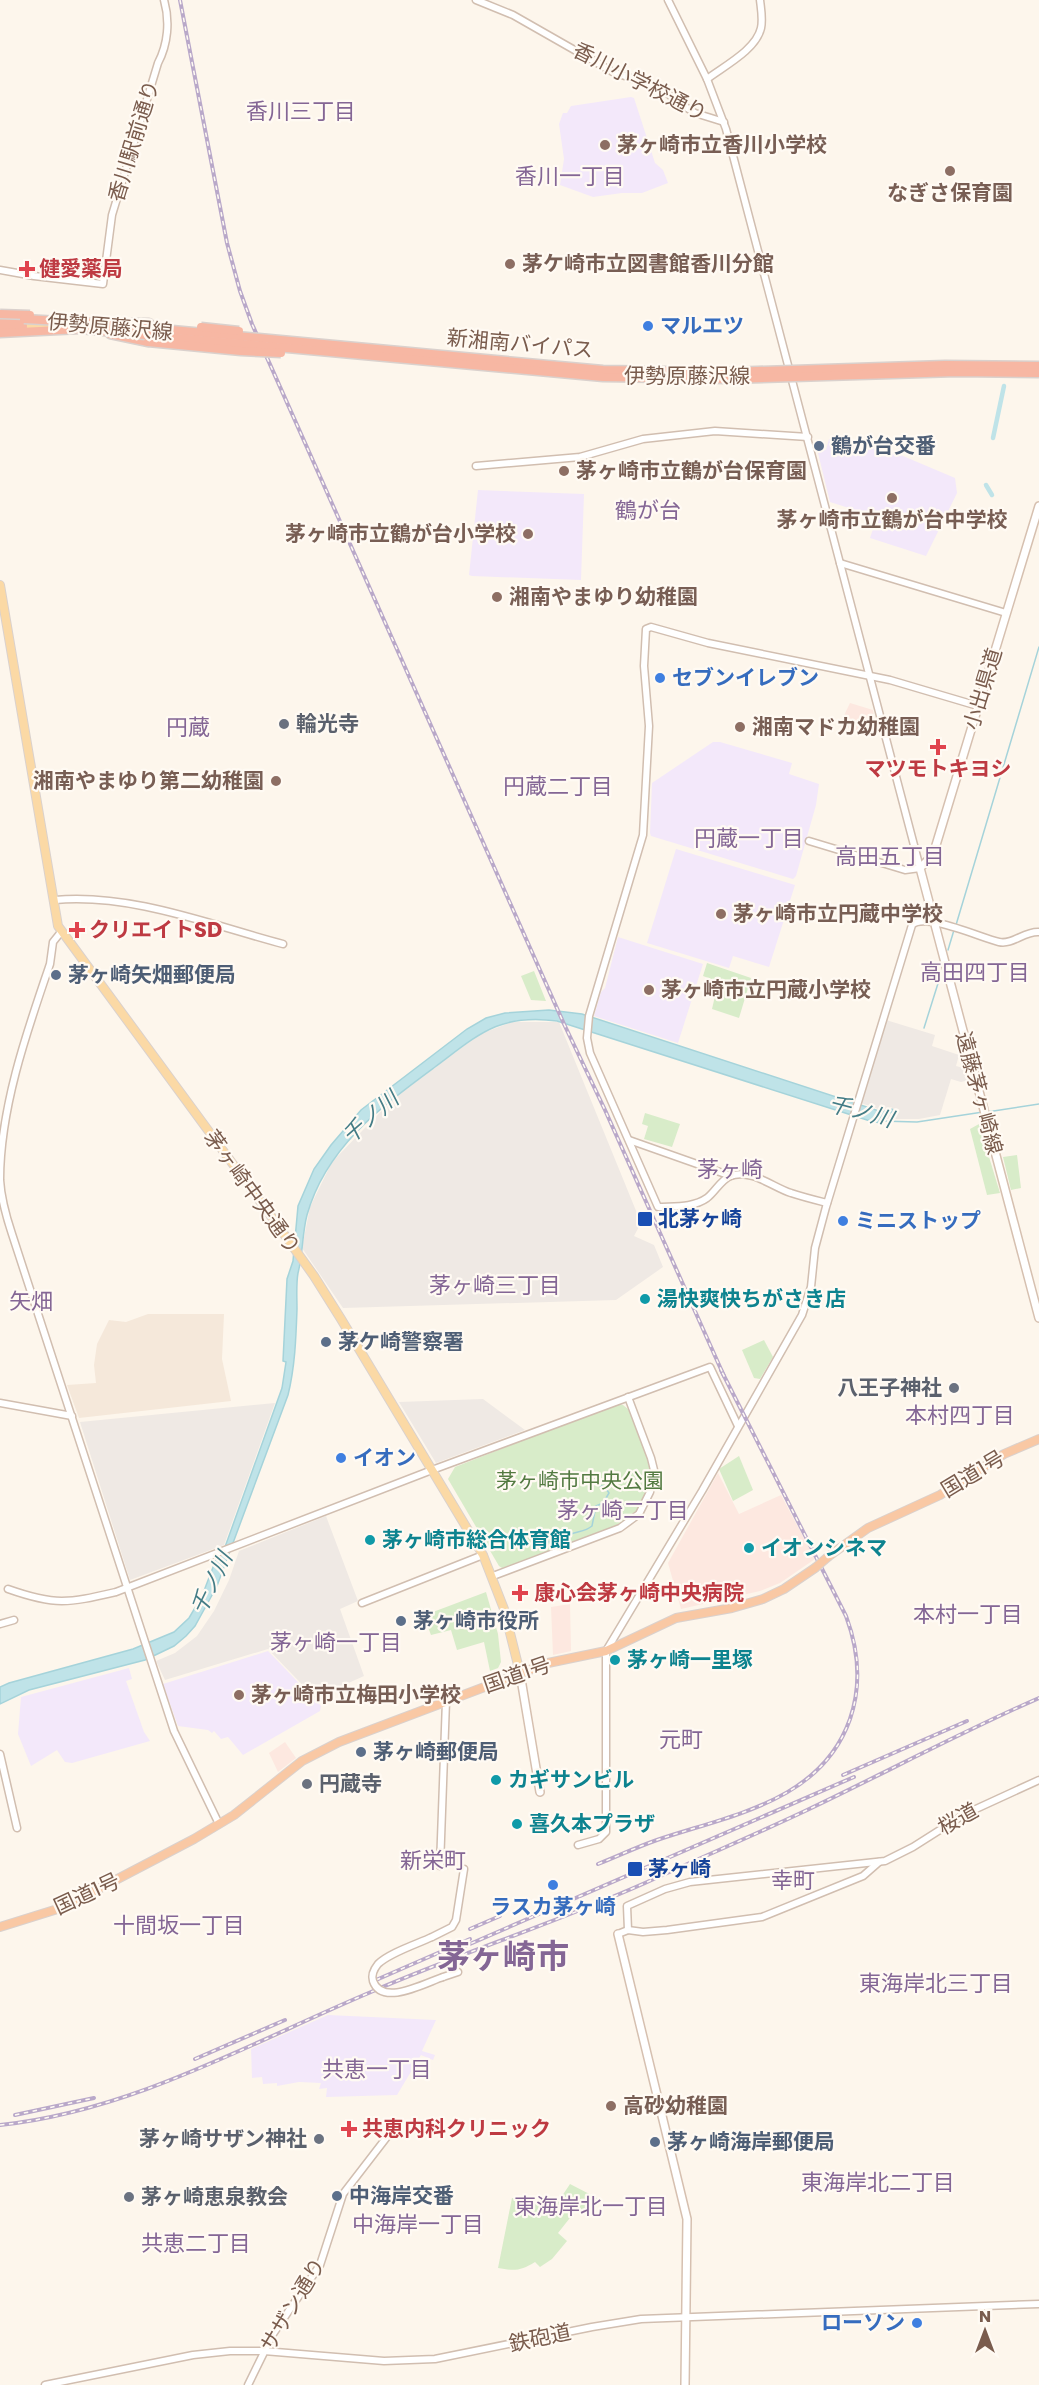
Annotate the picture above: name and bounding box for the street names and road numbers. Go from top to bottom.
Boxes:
street label: 香川小学校通り [568,35,712,128]
street label: 香川駅前通り [101,76,166,205]
street label: 伊勢原藤沢線 [46,307,174,346]
street label: 新湘南バイパス [446,323,594,364]
street label: 伊勢原藤沢線 [624,361,750,390]
street label: 小出県道 [956,644,1009,733]
street label: 遠藤茅ヶ崎線 [949,1028,1010,1157]
street label: 茅ヶ崎中央通り [197,1124,307,1260]
street label: 国道1号 [935,1443,1010,1504]
street label: 国道1号 [479,1649,555,1700]
street label: 桜道 [932,1796,983,1841]
street label: 国道1号 [49,1866,125,1921]
street label: サザン通り [253,2252,332,2357]
street label: 鉄砲道 [506,2317,574,2358]

